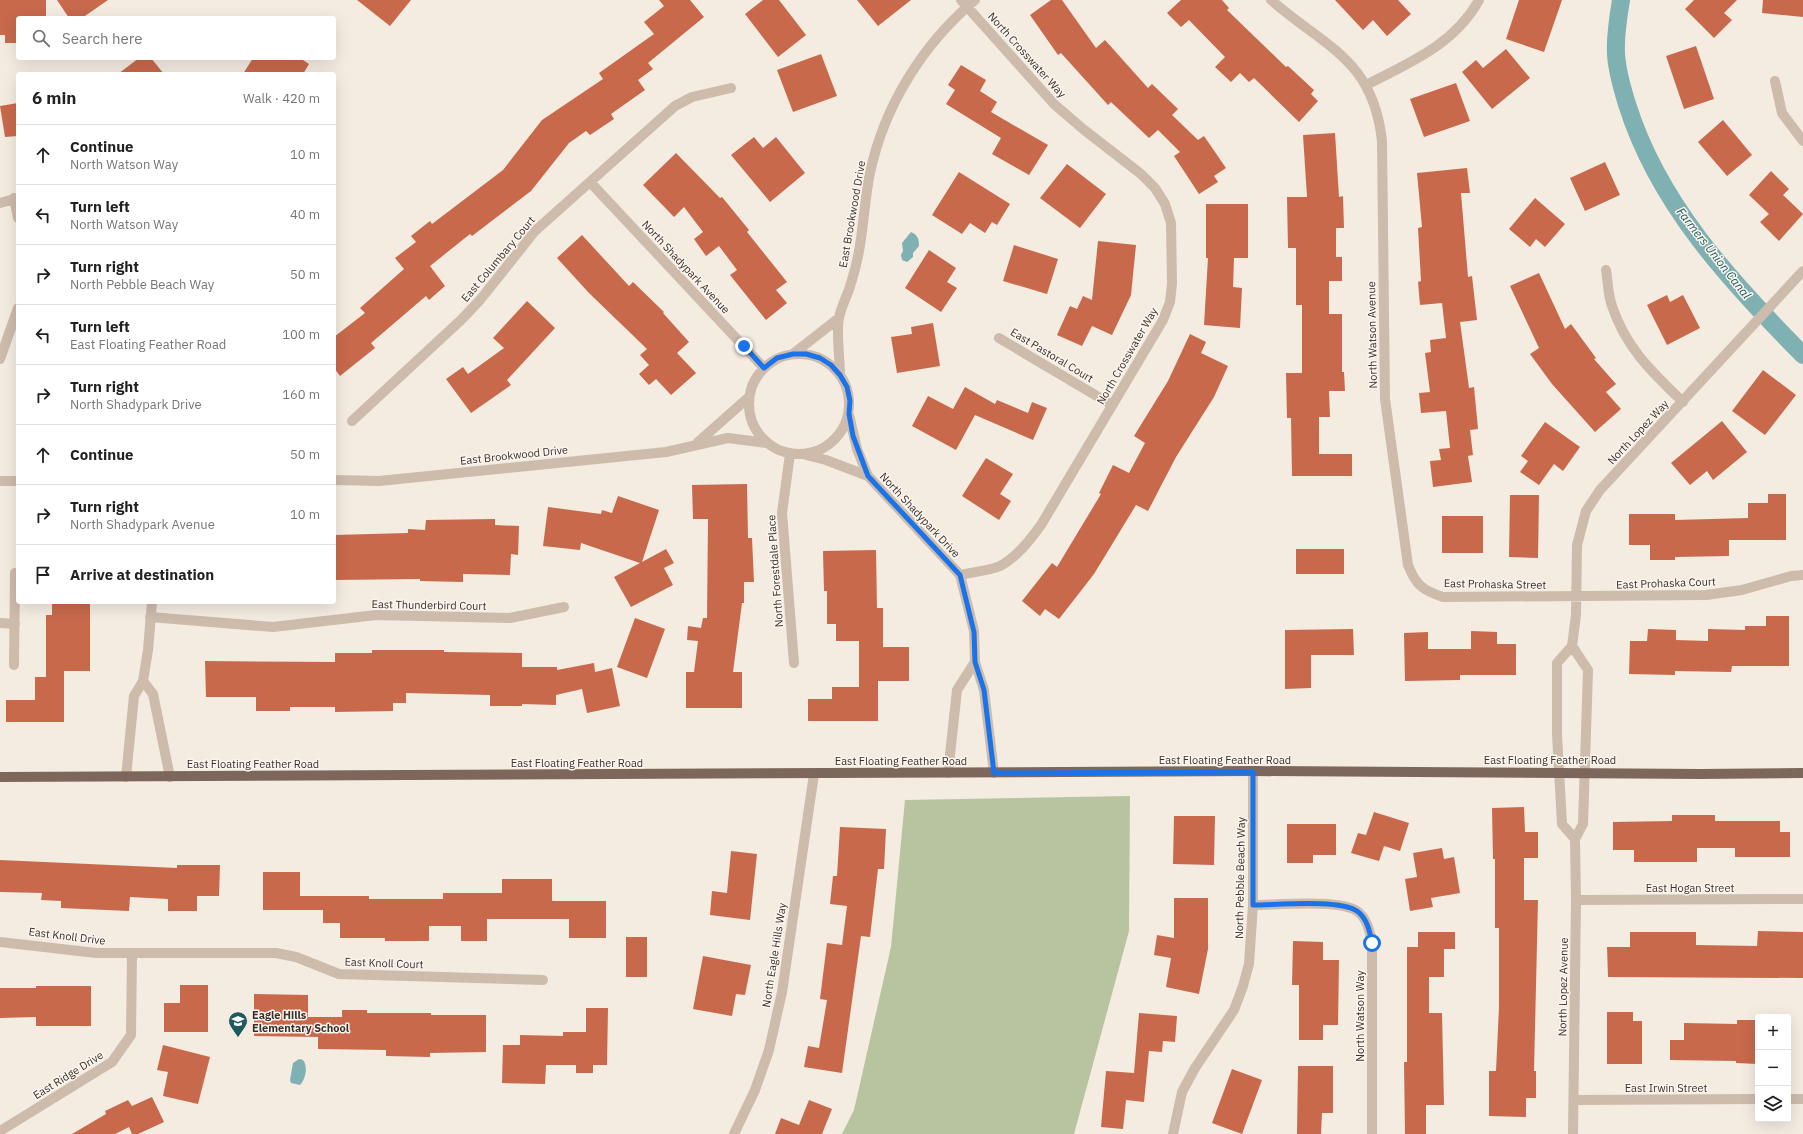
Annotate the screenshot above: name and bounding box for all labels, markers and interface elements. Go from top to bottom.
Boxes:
street label: North Crosswater Way [985,9,1069,101]
search box [16,16,336,60]
icon: search [30,27,52,49]
text: Search here [62,29,142,48]
text: 6 min [32,87,76,109]
text: Walk · 420 m [243,90,320,107]
text: Continue [70,137,134,156]
icon: ahead [32,144,54,166]
text: 10 m [290,146,320,163]
text: North Watson Way [70,156,178,173]
street label: East Brookwood Drive [836,159,868,269]
text: Turn left [70,197,130,216]
icon: left [32,204,54,226]
water label: Farmers Union Canal [1674,204,1755,302]
text: 40 m [290,206,320,223]
street label: East Columbary Court [458,213,538,305]
text: North Watson Way [70,216,178,233]
street label: North Shadypark Avenue [639,217,733,317]
text: Turn right [70,257,139,276]
icon: right [32,264,54,286]
text: 50 m [290,266,320,283]
text: North Pebble Beach Way [70,276,214,293]
street label: North Watson Avenue [1364,281,1380,389]
street label: North Crosswater Way [1093,304,1161,407]
text: Turn left [70,317,130,336]
icon: left [32,324,54,346]
street label: East Pastoral Court [1008,325,1096,385]
text: 100 m [282,326,320,343]
text: East Floating Feather Road [70,336,226,353]
route end [735,337,753,355]
text: Turn right [70,377,139,396]
icon: right [32,384,54,406]
text: 160 m [282,386,320,403]
text: North Shadypark Drive [70,396,202,413]
street label: North Lopez Way [1604,396,1672,467]
street label: East Brookwood Drive [459,442,569,468]
icon: ahead [32,444,54,466]
text: Continue [70,445,134,464]
text: 50 m [290,446,320,463]
street label: North Shadypark Drive [877,470,963,560]
text: Turn right [70,497,139,516]
icon: right [32,504,54,526]
text: 10 m [290,506,320,523]
street label: North Forestdale Place [764,514,786,628]
text: North Shadypark Avenue [70,516,215,533]
icon: arrive [32,564,54,586]
text: Arrive at destination [70,565,214,584]
street label: East Prohaska Court [1616,574,1716,592]
street label: East Prohaska Street [1444,576,1547,592]
street label: East Thunderbird Court [371,597,487,613]
street label: East Floating Feather Road [1159,753,1291,767]
street label: East Floating Feather Road [1484,753,1616,767]
street label: East Floating Feather Road [835,754,967,768]
street label: East Floating Feather Road [511,756,643,770]
street label: East Floating Feather Road [187,757,319,771]
street label: North Pebble Beach Way [1232,816,1248,939]
street label: East Hogan Street [1646,881,1734,895]
street label: North Eagle Hills Way [759,901,789,1008]
street label: East Knoll Drive [28,924,106,948]
route start [1363,934,1381,952]
street label: North Lopez Avenue [1555,937,1571,1037]
street label: East Knoll Court [344,955,424,971]
street label: North Watson Way [1353,970,1367,1062]
place label: Eagle Hills Elementary School [252,1008,350,1035]
school or university icon: Eagle Hills Elementary School [227,1010,249,1038]
map controls [1755,1014,1791,1122]
button: + [1755,1014,1791,1050]
street label: East Ridge Drive [30,1048,106,1102]
button: − [1755,1050,1791,1086]
street label: East Irwin Street [1625,1081,1708,1095]
button: layers [1755,1086,1791,1122]

